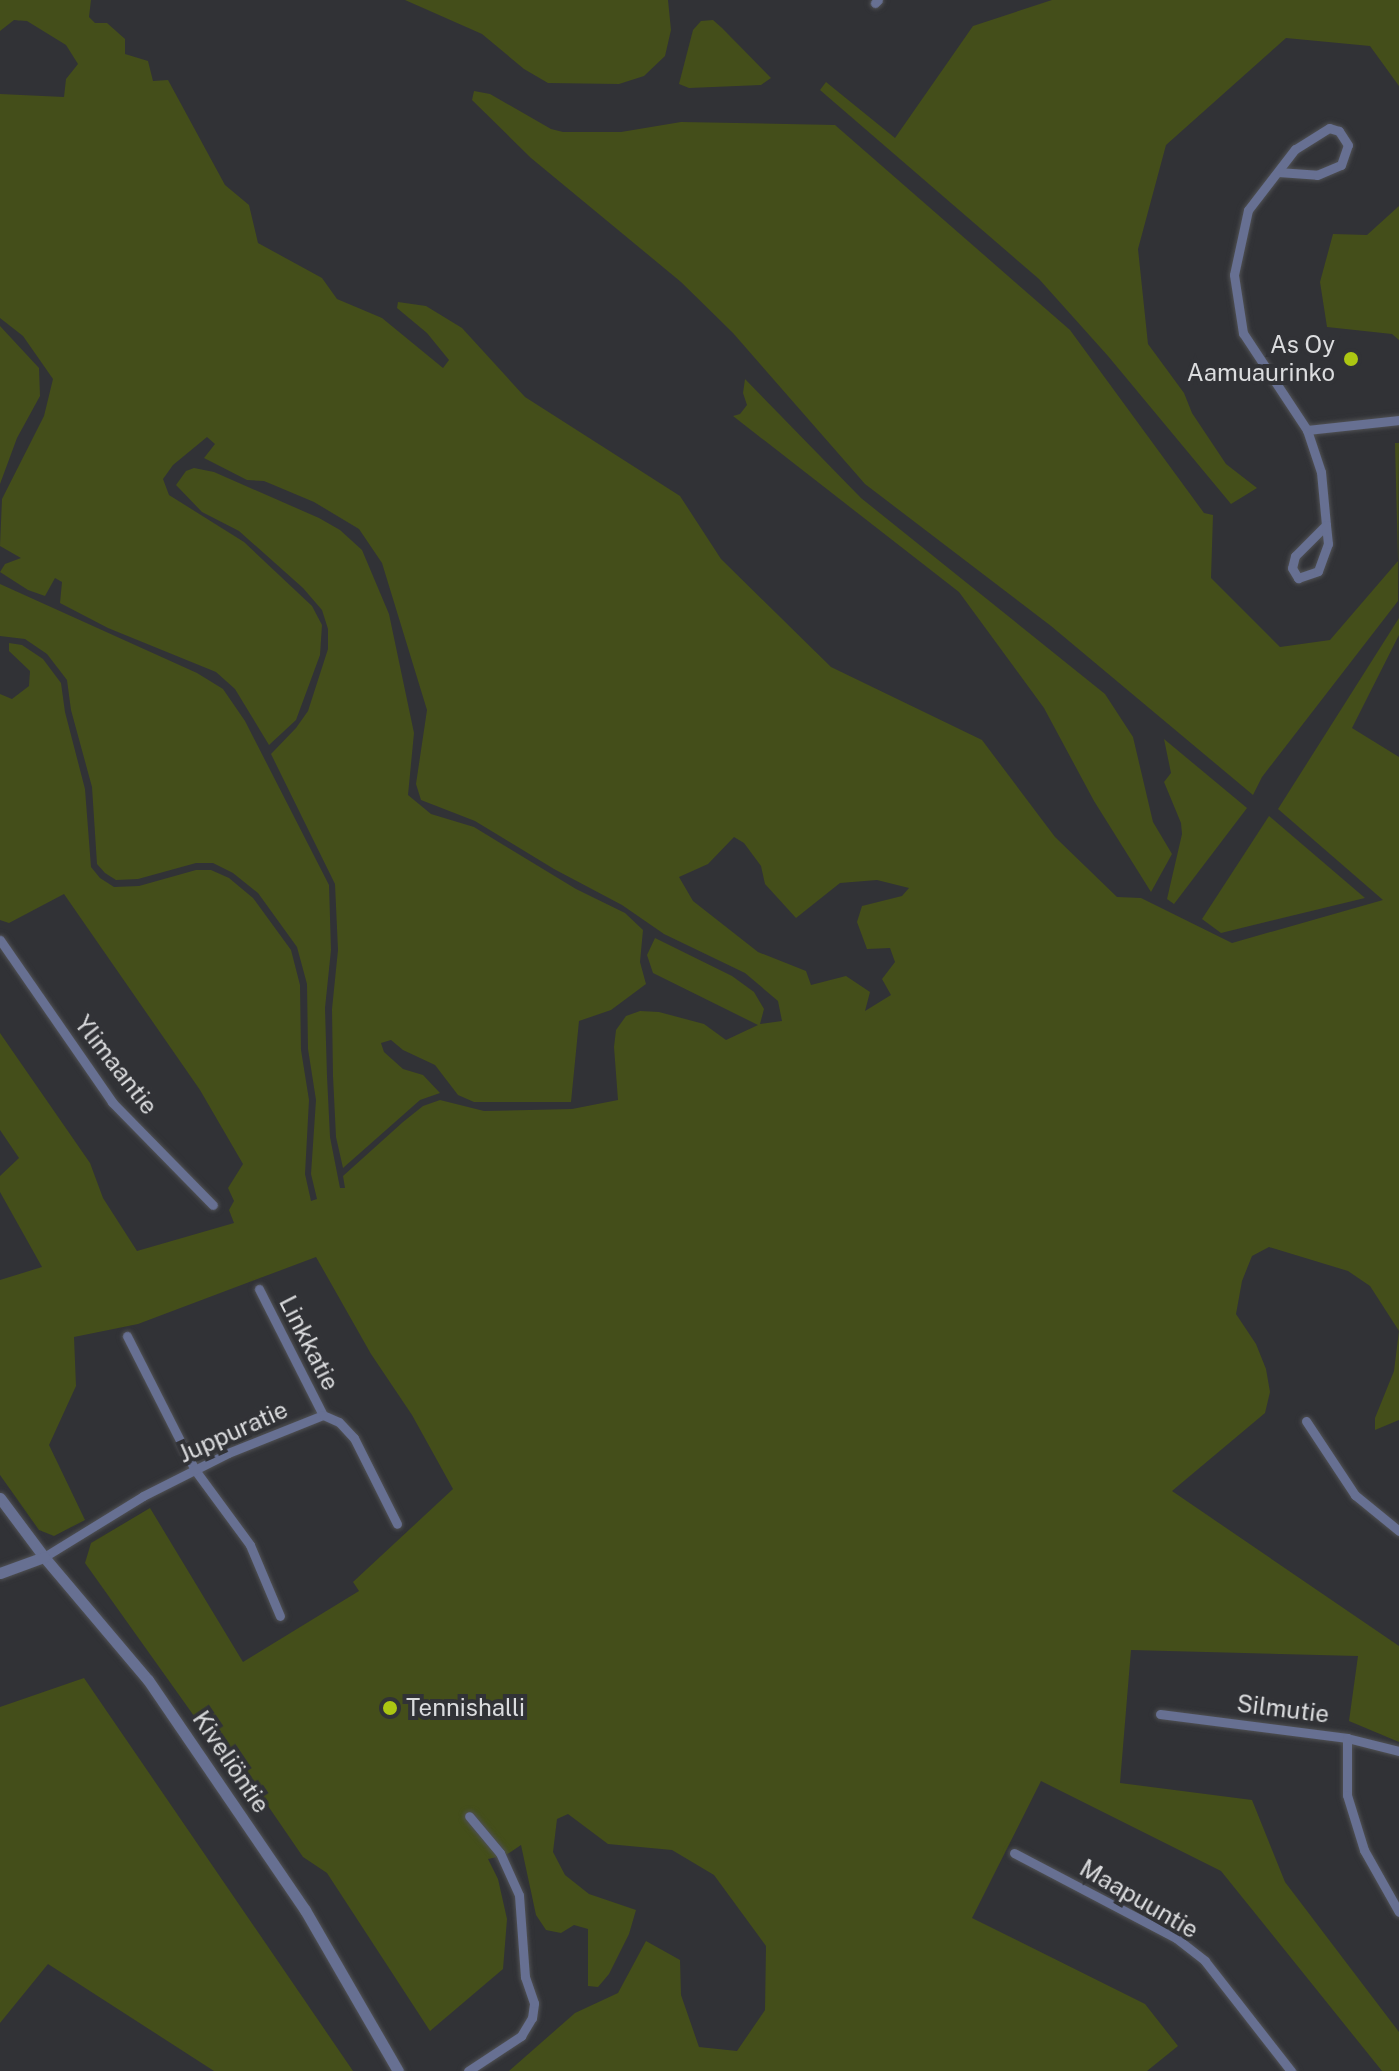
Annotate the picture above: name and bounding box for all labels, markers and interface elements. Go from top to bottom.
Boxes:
place label: As Oy Aamuaurinko [1187,331,1335,387]
marker: As Oy Aamuaurinko [1342,350,1360,368]
street label: Ylimaantie [69,1010,163,1120]
street label: Linkkatie [273,1291,345,1395]
street label: Juppuratie [174,1395,292,1469]
street label: Silmutie [1235,1689,1331,1729]
place label: Tennishalli [406,1694,525,1722]
marker: Tennishalli [381,1699,399,1717]
street label: Kiveliöntie [186,1706,276,1818]
street label: Maapuuntie [1075,1853,1203,1945]

